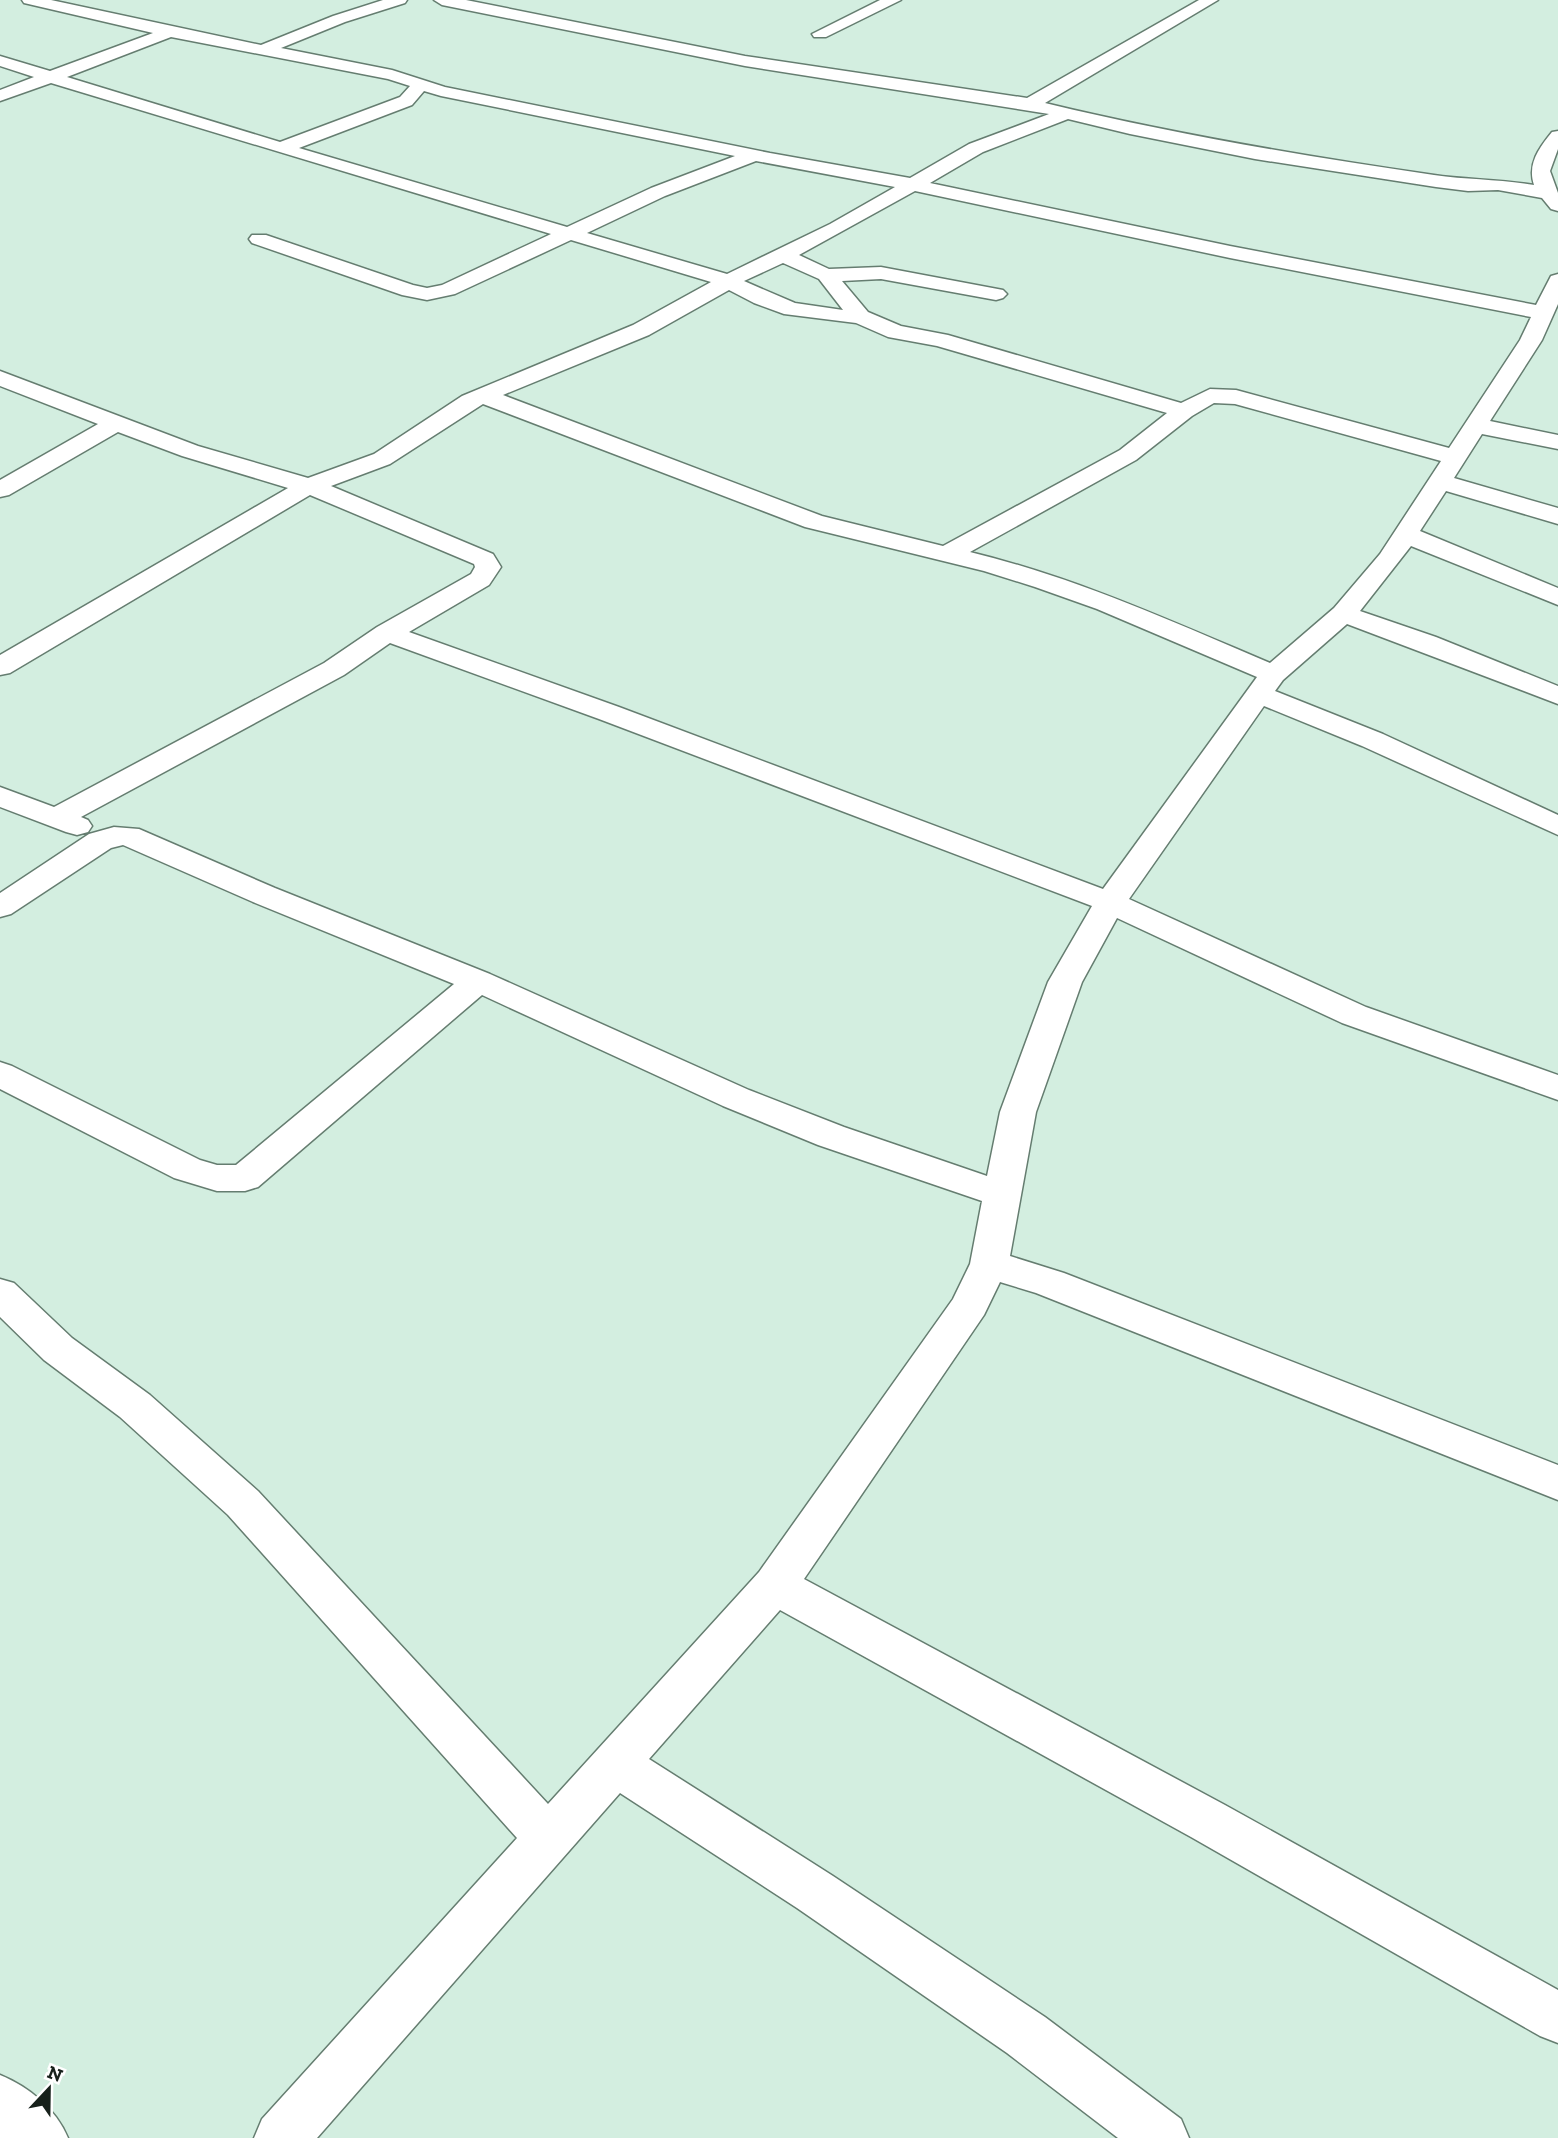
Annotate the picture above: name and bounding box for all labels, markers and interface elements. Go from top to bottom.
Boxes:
north arrow [14,2054,84,2124]
text: N [44,2060,66,2087]

